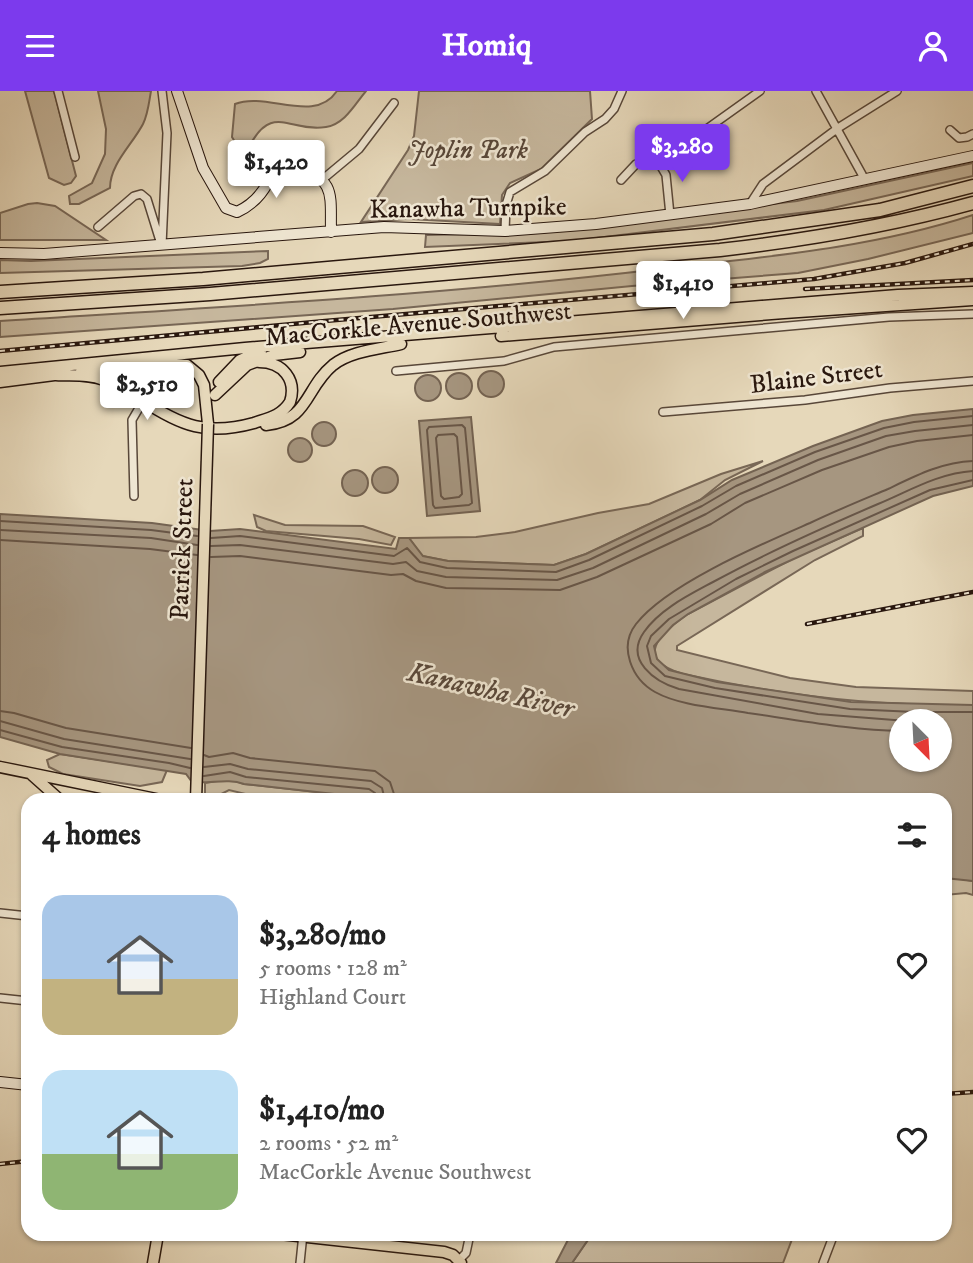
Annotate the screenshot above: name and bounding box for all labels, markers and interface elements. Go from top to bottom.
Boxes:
text: Homiq [441,26,532,66]
icon: menu [21,27,59,65]
icon: person [914,27,952,65]
pin: $3,280 [625,125,739,184]
text: $3,280 [651,132,713,161]
park label: Joplin Park [408,134,528,167]
pin: $1,420 [219,141,333,200]
text: $1,420 [244,148,308,177]
street label: Kanawha Turnpike [369,190,567,227]
pin: $1,410 [626,261,740,321]
text: $1,410 [652,269,714,298]
street label: MacCorkle Avenue Southwest [263,295,573,354]
street label: Blaine Street [748,353,884,402]
pin: $2,510 [90,363,204,422]
text: $2,510 [116,370,178,399]
street label: Patrick Street [164,478,201,621]
water label: Kanawha River [403,654,579,727]
north arrow [889,709,952,772]
map controls [889,709,952,772]
icon: filters [893,816,931,854]
text: 4 homes [42,817,141,854]
text: $3,280/mo [259,917,386,954]
icon: home [98,923,182,1007]
icon: heart [893,946,931,984]
text: 5 rooms · 128 m² [259,954,407,983]
text: Highland Court [259,983,406,1012]
text: $1,410/mo [259,1092,385,1129]
icon: home [98,1098,182,1182]
icon: heart [893,1121,931,1159]
text: 2 rooms · 52 m² [259,1129,398,1158]
text: MacCorkle Avenue Southwest [259,1158,531,1187]

